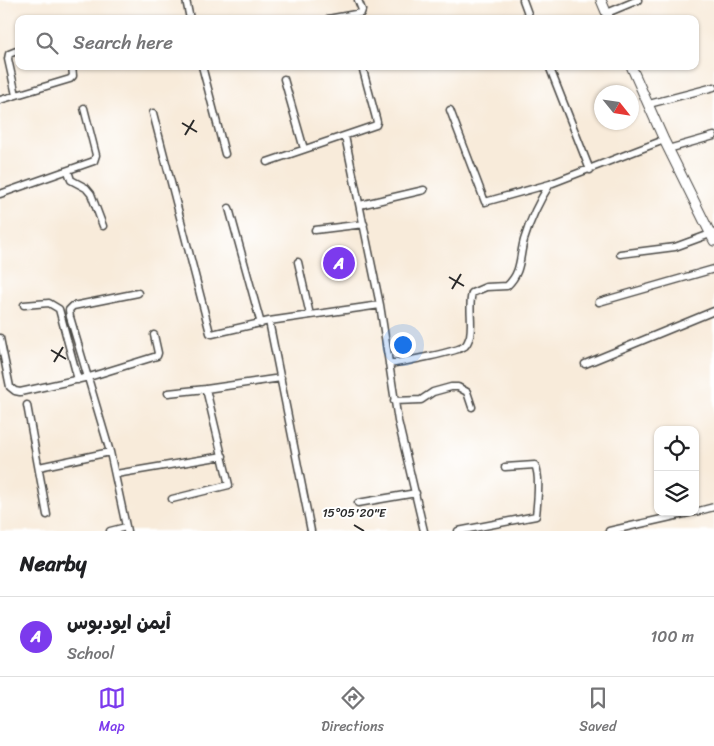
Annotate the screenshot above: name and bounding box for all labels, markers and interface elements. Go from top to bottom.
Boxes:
search box [15,15,699,70]
text: Search here [73,26,173,59]
icon: search [33,29,61,57]
north arrow [594,85,639,130]
pin: A [323,244,355,282]
your location [390,332,416,358]
map controls [654,426,699,516]
button: locate [654,426,699,471]
button: layers [654,471,699,516]
text: 15°05'20"E [322,502,387,524]
text: Nearby [20,545,86,583]
text: أيمن ايودبوس [67,606,171,639]
text: A [31,622,41,651]
text: 100 m [650,622,694,651]
text: School [67,639,114,668]
tab: Map [98,684,126,739]
tab: Directions [321,684,384,739]
tab: Saved [579,684,616,739]

